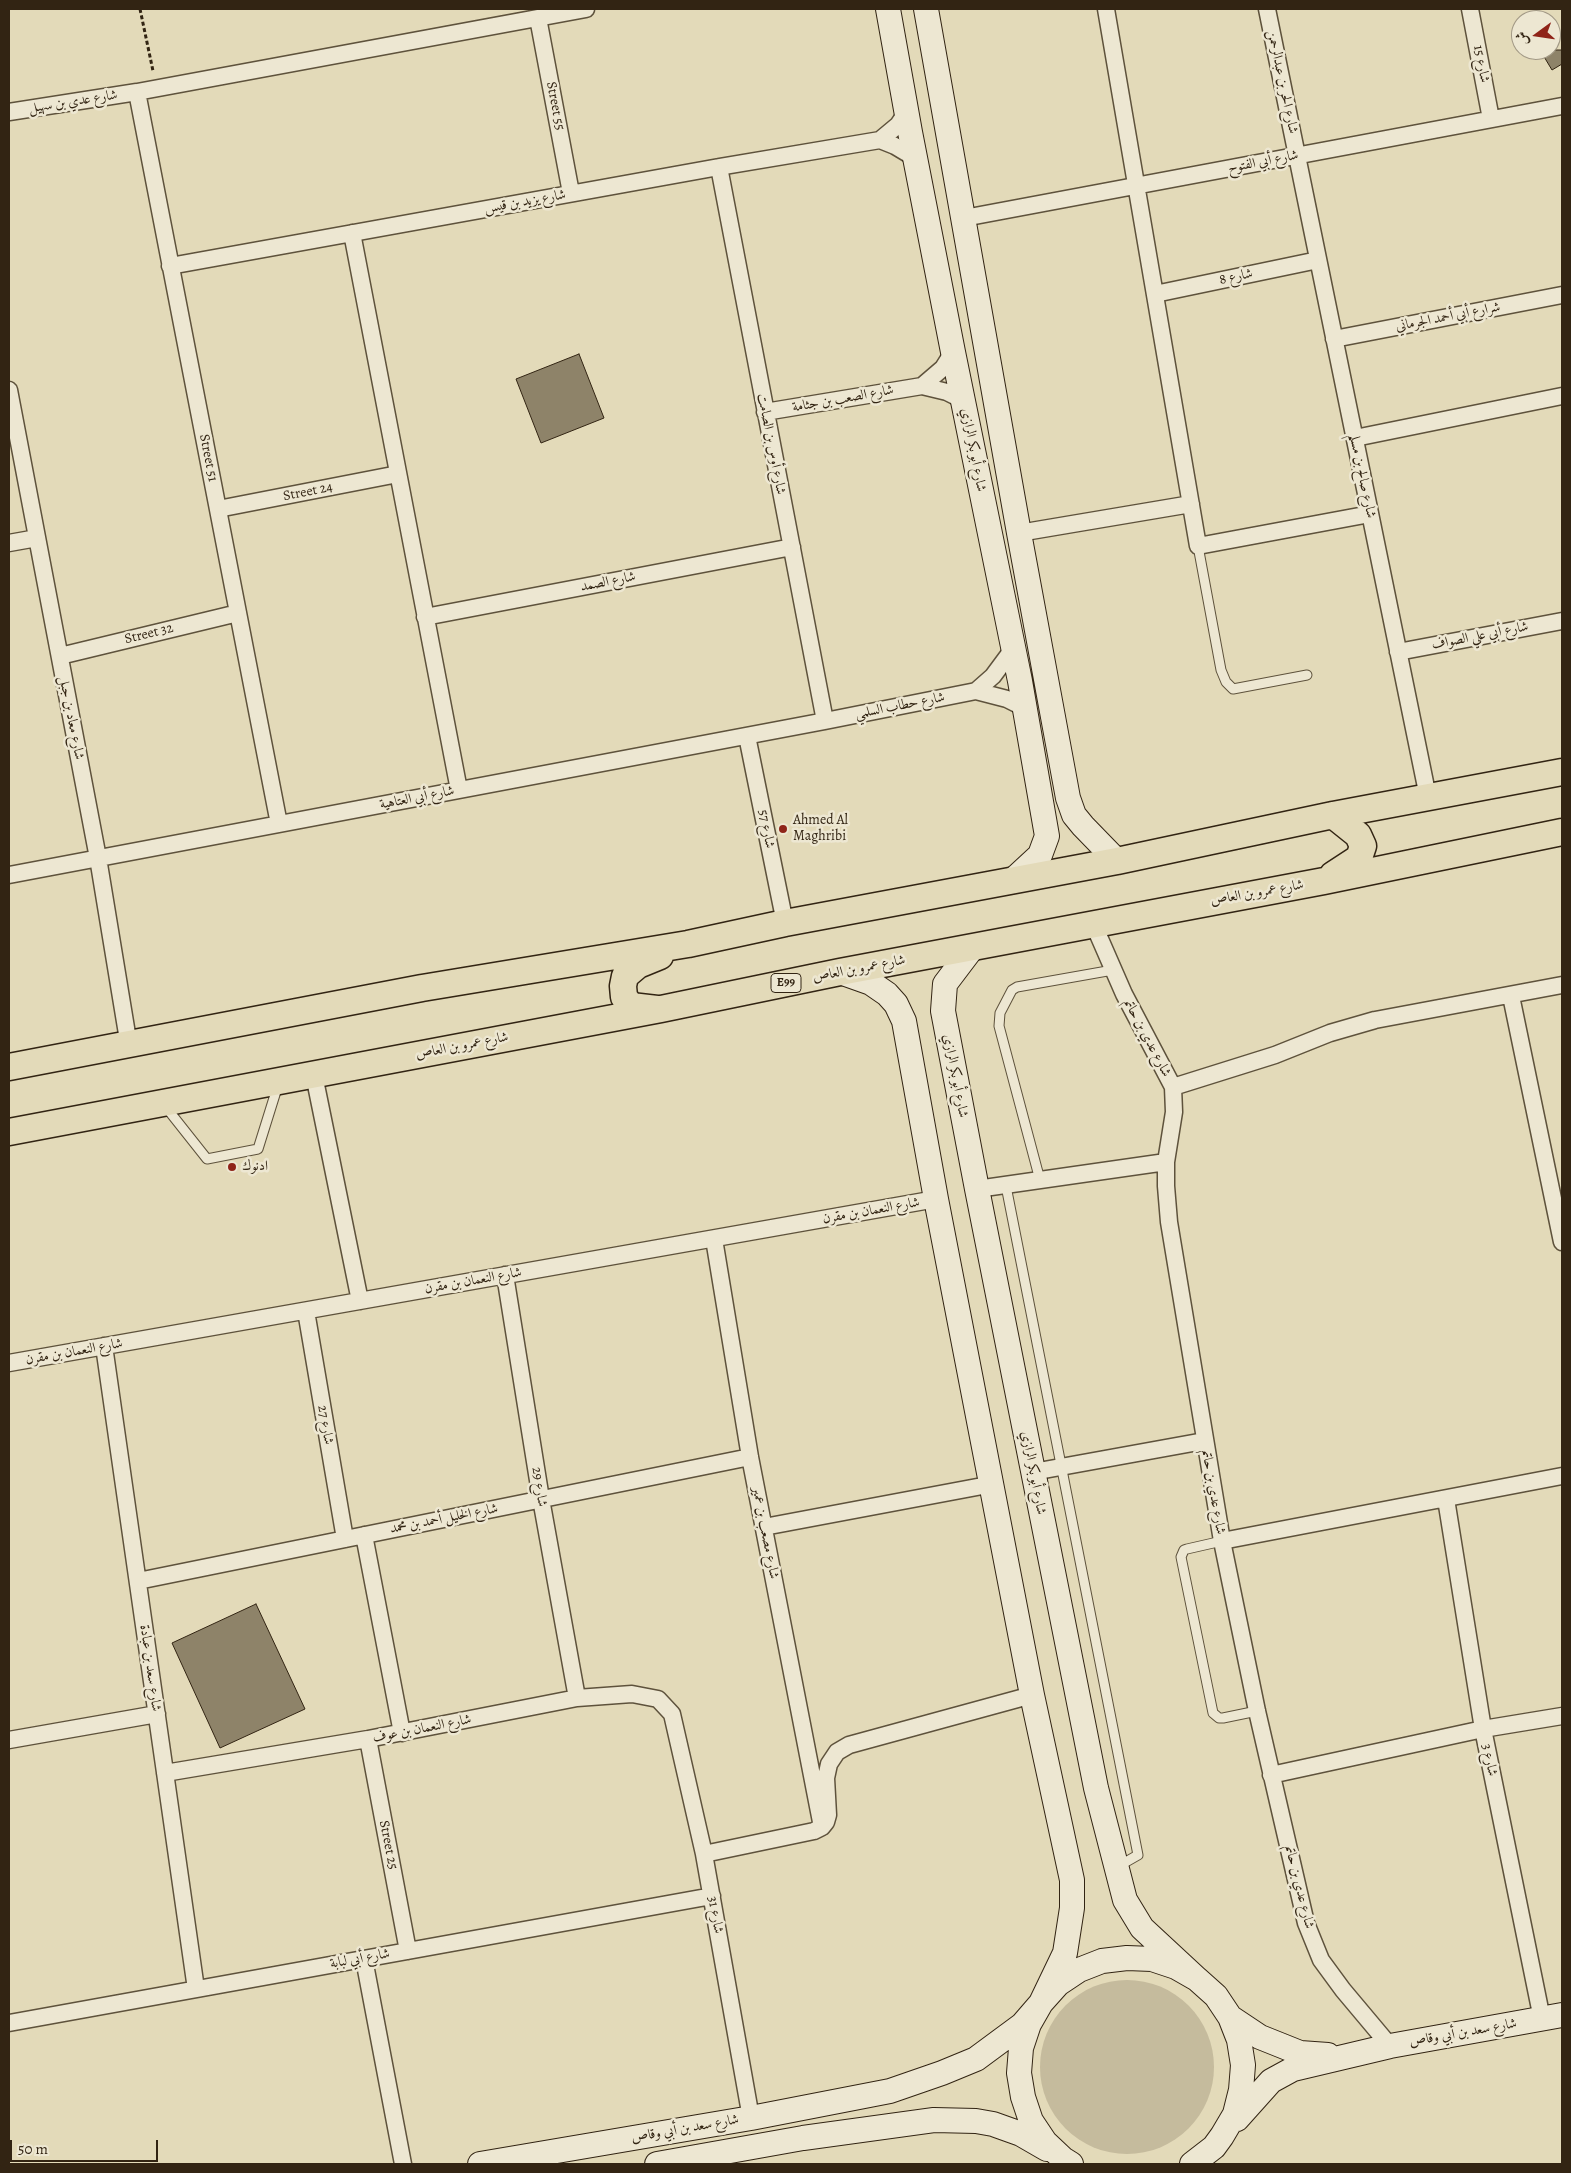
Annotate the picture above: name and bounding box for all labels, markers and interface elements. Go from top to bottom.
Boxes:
north arrow [1511,10,1561,60]
street label: شارع الحر بن عبدالرحمن [1263,29,1301,135]
text: ش [1511,29,1533,48]
street label: شارع 15 [1469,44,1493,84]
street label: Street 55 [542,80,568,132]
street label: شارع عدي بن سهيل [27,87,119,117]
street label: شارع أبي الفتوح [1226,147,1300,177]
street label: شارع يزيد بن قيس [483,187,567,217]
street label: شارع 8 [1218,265,1254,289]
street label: شرارع أبي أحمد الجرماني [1394,299,1502,335]
street label: شارع الصعب بن جثامة [791,382,895,416]
street label: شارع أوس بن الصامت [753,392,789,496]
street label: شارع أبو بكر الرازي [957,407,989,493]
street label: شارع صالح بن مسلم [1345,432,1379,520]
street label: Street 51 [195,433,221,483]
street label: Street 24 [282,479,334,505]
street label: شارع الصمد [579,568,637,596]
street label: شارع أبي علي الصواف [1430,618,1530,654]
street label: Street 32 [123,620,175,648]
street label: شارع معاد بن جبل [55,675,87,761]
street label: شارع حطاب السلمي [854,689,946,723]
street label: شارع أبي العتاهية [378,783,456,813]
street label: شارع 57 [754,808,778,850]
place label: Ahmed Al Maghribi [793,813,848,846]
marker: Ahmed Al Maghribi [777,823,789,835]
street label: شارع عمرو بن العاص [1209,877,1305,909]
street label: شارع عمرو بن العاص [811,952,907,986]
road number: E99 [771,974,801,992]
street label: شارع عدي بن حاتم [1119,996,1175,1080]
street label: شارع عمرو بن العاص [414,1029,510,1063]
street label: شارع أبو بكر الرازي [939,1033,971,1119]
place label: ادنوك [242,1159,268,1175]
marker: ادنوك [226,1161,238,1173]
street label: شارع النعمان بن مقرن [821,1194,921,1228]
street label: شارع النعمان بن مقرن [423,1264,523,1298]
street label: شارع النعمان بن مقرن [24,1335,124,1369]
street label: شارع 27 [313,1404,337,1446]
street label: شارع أبو بكر الرازي [1017,1430,1049,1516]
street label: شارع عدي بن حاتم [1197,1448,1229,1536]
street label: شارع 29 [528,1466,550,1508]
street label: شارع مصعب بن عمير [748,1485,782,1581]
street label: شارع الخليل أحمد بن محمد [388,1500,500,1538]
street label: شارع سعد بن عبادة [136,1623,164,1713]
street label: شارع النعمان بن عوف [371,1711,473,1747]
street label: شارع 3 [1477,1742,1501,1778]
street label: Street 25 [375,1819,401,1871]
street label: شارع عدي بن حاتم [1280,1843,1318,1931]
street label: شارع 31 [703,1895,727,1935]
street label: شارع أبي لبابة [329,1945,391,1973]
street label: شارع سعد بن أبي وقاص [1408,2015,1518,2051]
street label: شارع سعد بن أبي وقاص [630,2111,740,2147]
scale bar [12,2130,160,2162]
text: 50 m [18,2139,48,2159]

